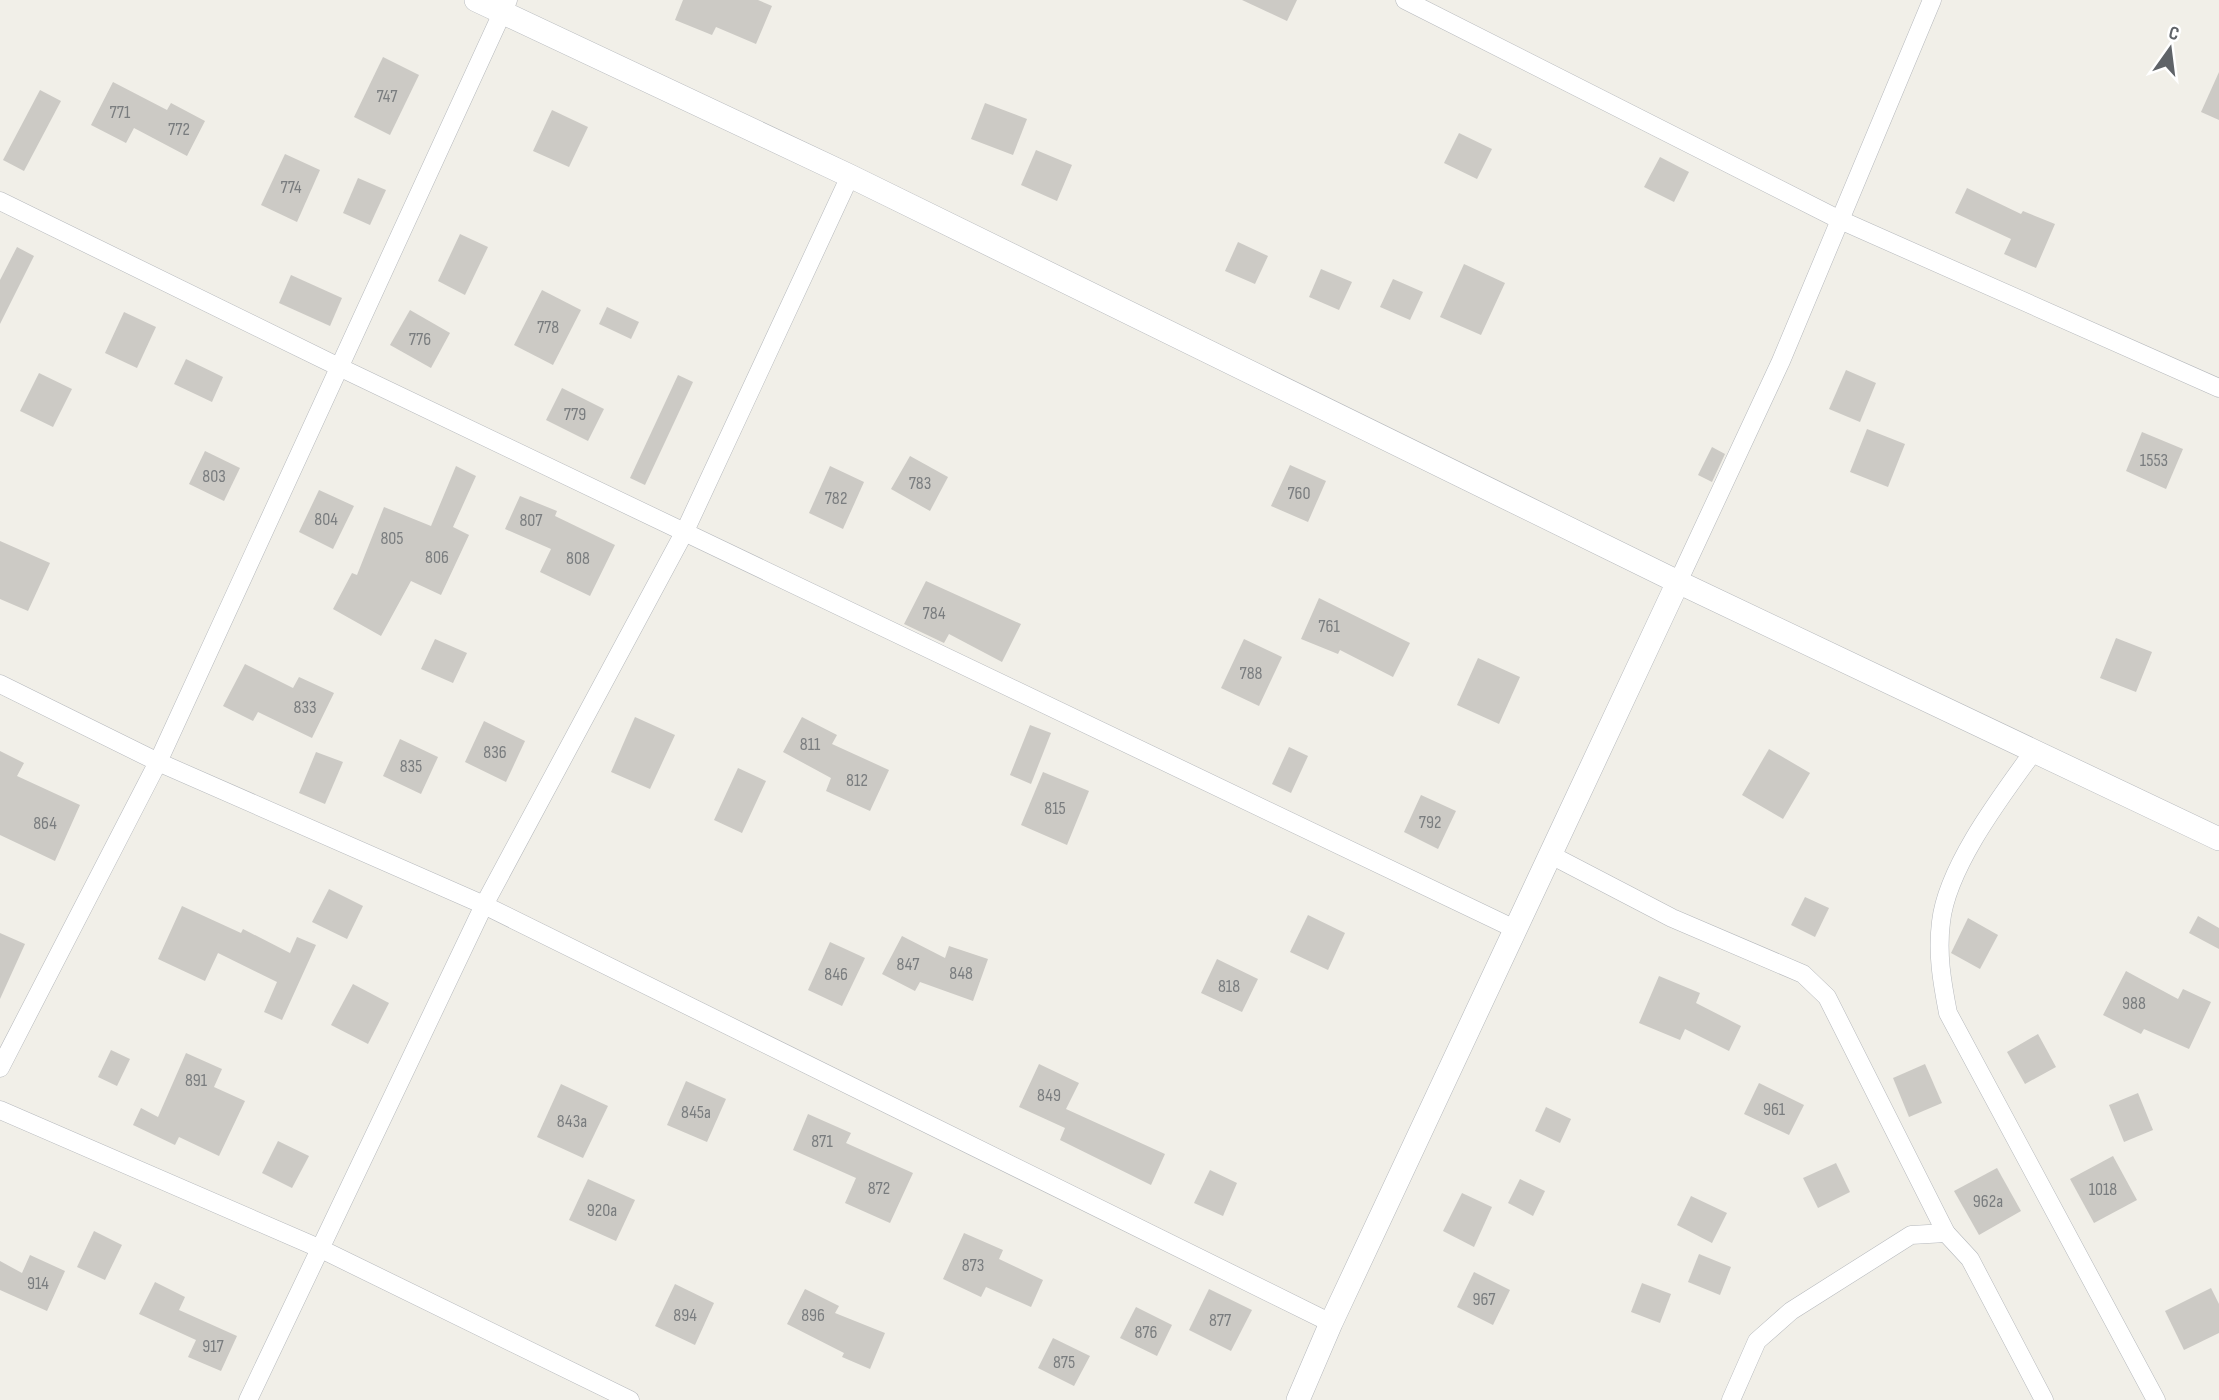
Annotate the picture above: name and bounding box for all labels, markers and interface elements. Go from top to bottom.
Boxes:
north arrow [2135,14,2205,84]
text: С [2166,22,2182,46]
house number: 747 [377,86,398,107]
house number: 771 [110,102,131,123]
house number: 772 [168,119,190,140]
house number: 774 [280,177,302,198]
house number: 778 [537,317,559,338]
house number: 776 [409,329,431,350]
house number: 779 [564,404,586,425]
house number: 1553 [2140,450,2168,471]
house number: 803 [202,466,226,487]
house number: 783 [909,473,931,494]
house number: 760 [1287,483,1311,504]
house number: 782 [825,488,847,509]
house number: 804 [314,509,338,530]
house number: 807 [519,510,543,531]
house number: 805 [380,528,404,549]
house number: 806 [425,547,449,568]
house number: 808 [566,548,590,569]
house number: 784 [923,603,946,624]
house number: 761 [1318,616,1340,637]
house number: 788 [1240,663,1263,684]
house number: 833 [294,697,317,718]
house number: 811 [800,734,821,755]
house number: 836 [483,742,507,763]
house number: 835 [400,756,422,777]
house number: 812 [846,770,868,791]
house number: 815 [1044,798,1066,819]
house number: 792 [1419,812,1441,833]
house number: 864 [33,813,57,834]
house number: 847 [897,954,920,975]
house number: 848 [949,963,973,984]
house number: 846 [824,964,848,985]
house number: 818 [1218,976,1240,997]
house number: 988 [2122,993,2146,1014]
house number: 891 [185,1070,208,1091]
house number: 849 [1037,1085,1061,1106]
house number: 961 [1763,1099,1786,1120]
house number: 845а [681,1102,711,1123]
house number: 843а [557,1111,587,1132]
house number: 871 [811,1131,833,1152]
house number: 872 [868,1178,890,1199]
house number: 1018 [2089,1179,2117,1200]
house number: 962а [1973,1191,2003,1212]
house number: 920а [587,1200,617,1221]
house number: 873 [962,1255,984,1276]
house number: 914 [27,1273,49,1294]
house number: 967 [1472,1289,1496,1310]
house number: 894 [673,1305,697,1326]
house number: 896 [801,1305,825,1326]
house number: 877 [1209,1310,1232,1331]
house number: 876 [1135,1322,1158,1343]
house number: 917 [202,1336,225,1357]
house number: 875 [1053,1352,1075,1373]

